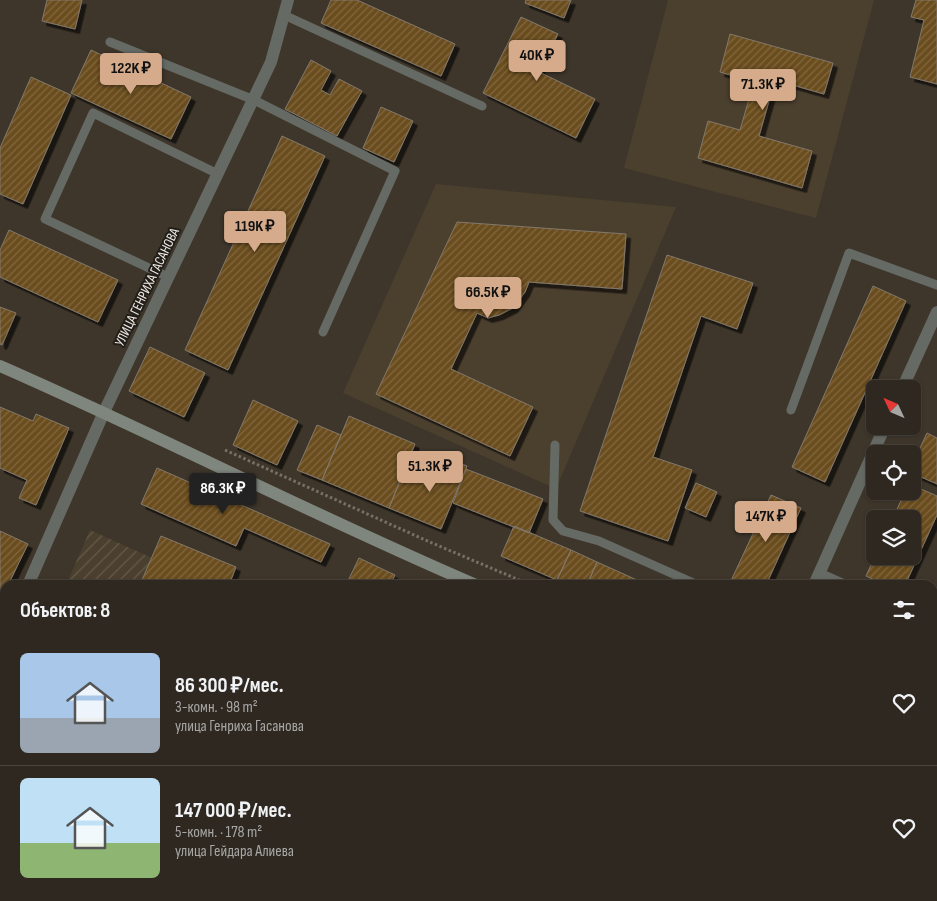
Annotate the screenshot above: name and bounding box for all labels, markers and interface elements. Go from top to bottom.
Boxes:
pin: 40K ₽ [502,39,572,82]
text: 40K ₽ [520,46,554,65]
pin: 122K ₽ [90,52,172,95]
text: 122K ₽ [111,59,151,78]
pin: 71.3K ₽ [717,68,809,111]
text: 71.3K ₽ [741,75,785,94]
pin: 119K ₽ [214,210,296,253]
text: 119K ₽ [235,217,275,236]
street label: УЛИЦА ГЕНРИХА ГАСАНОВА [111,224,183,349]
pin: 66.5K ₽ [442,276,534,319]
text: 66.5K ₽ [465,283,511,302]
north arrow [866,380,921,435]
map controls [866,380,921,565]
button: locate [866,445,921,500]
pin: 51.3K ₽ [384,450,476,493]
text: 51.3K ₽ [408,457,452,476]
pin: 86.3K ₽ [177,472,269,515]
text: 86.3K ₽ [200,479,246,498]
pin: 147K ₽ [725,500,807,543]
text: 147K ₽ [746,507,786,526]
button: layers [866,510,921,565]
icon: filters [890,596,918,624]
text: Объектов: 8 [20,598,110,623]
icon: home [60,673,120,733]
text: 86 300 ₽/мес. [175,673,284,698]
icon: heart [890,689,918,717]
text: 3-комн. · 98 m² [175,698,258,717]
text: улица Генриха Гасанова [175,717,304,736]
icon: home [60,798,120,858]
text: 147 000 ₽/мес. [175,798,292,823]
icon: heart [890,814,918,842]
text: 5-комн. · 178 m² [175,823,262,842]
text: улица Гейдара Алиева [175,842,294,861]

